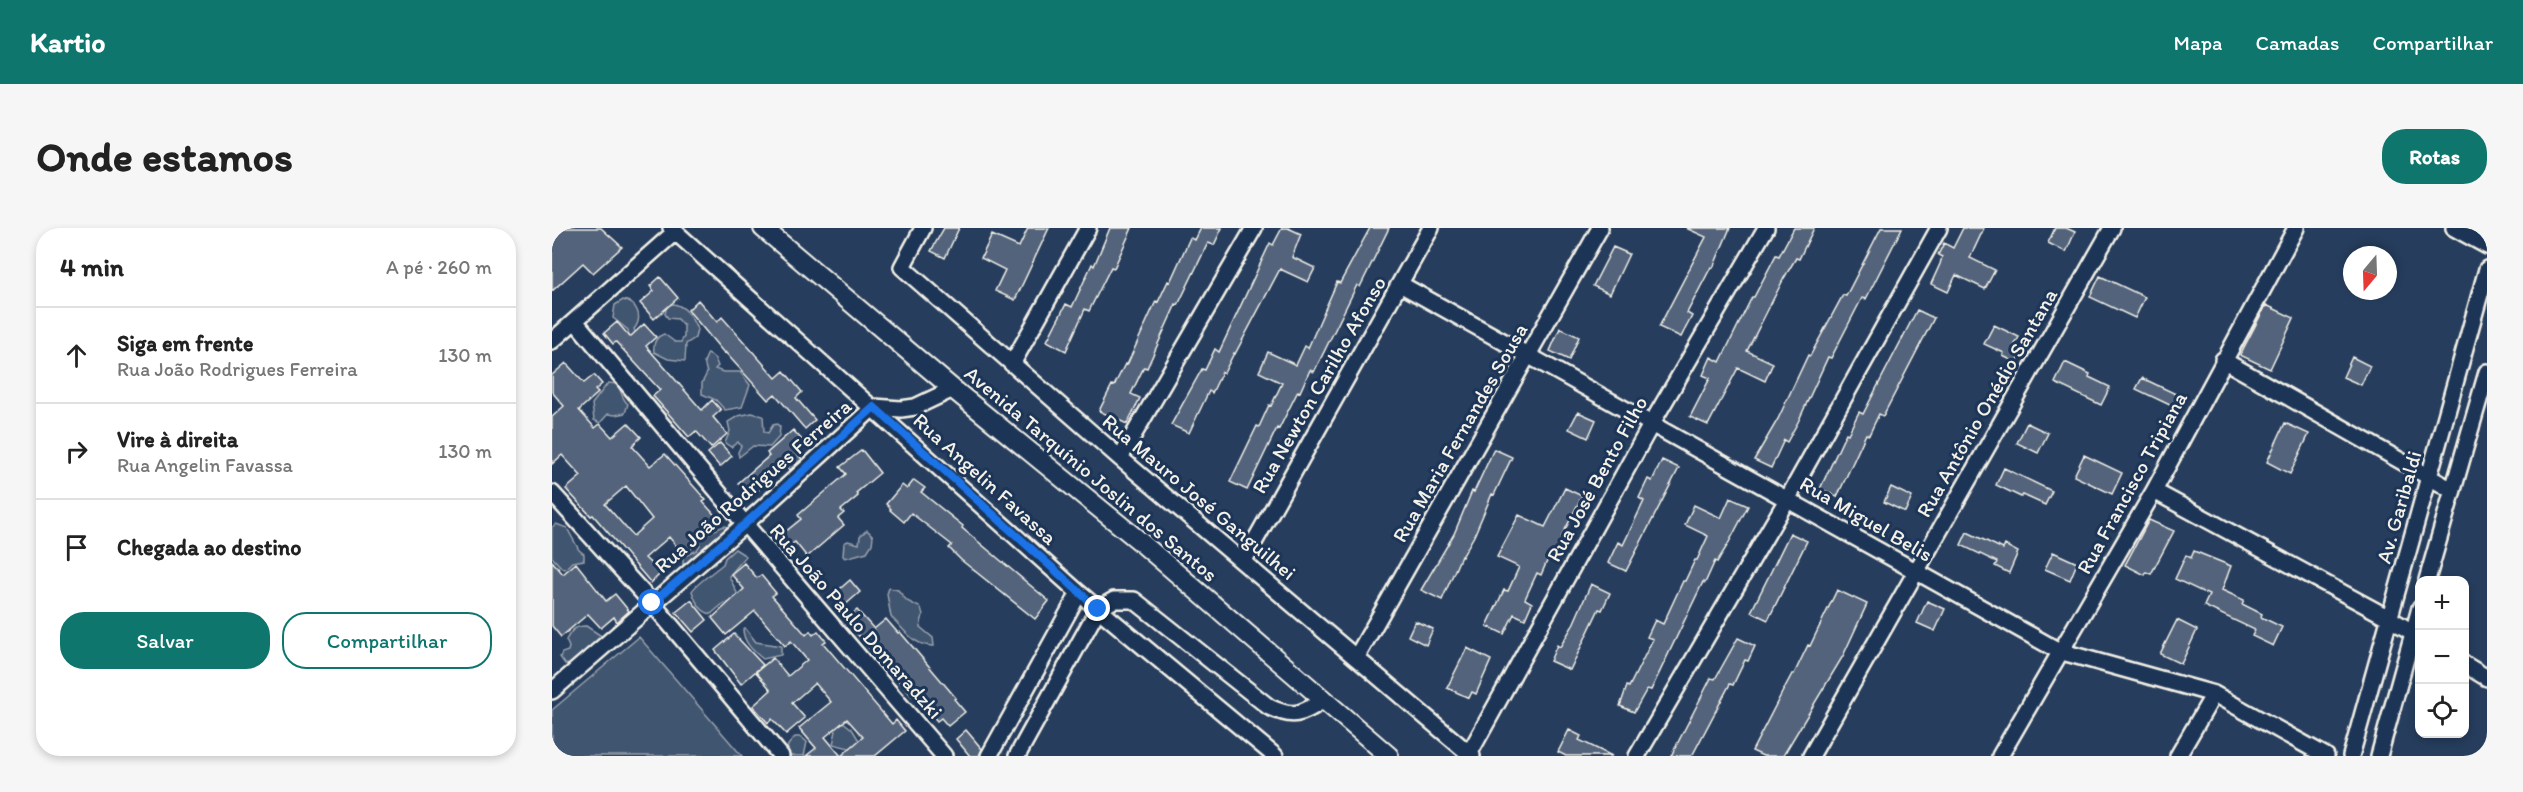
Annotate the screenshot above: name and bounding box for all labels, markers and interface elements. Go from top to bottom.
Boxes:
text: Kartio [30,25,105,59]
text: Mapa [2174,30,2222,55]
text: Camadas [2255,30,2339,55]
text: Compartilhar [2372,30,2493,55]
button: Rotas [2382,129,2487,184]
text: Onde estamos [36,131,293,182]
north arrow [2343,246,2397,300]
text: 4 min [60,251,124,283]
text: A pé · 260 m [386,255,492,279]
street label: Rua Newton Carilho Afonso [1246,272,1391,498]
street label: Rua Antônio Onédio Santana [1911,284,2062,522]
street label: Rua Maria Fernandes Sousa [1387,319,1533,547]
text: Siga em frente [117,330,253,357]
icon: ahead [60,339,93,372]
text: 130 m [438,343,492,367]
text: Rua João Rodrigues Ferreira [117,357,358,381]
street label: Avenida Tarquínio Joslin dos Santos [960,360,1223,587]
street label: Rua Francisco Tripiana [2071,387,2192,578]
street label: Rua José Bento Filho [1541,392,1652,566]
street label: Rua João Rodrigues Ferreira [649,393,856,578]
street label: Rua Angelin Favassa [908,408,1062,550]
street label: Rua Mauro José Ganguilhei [1097,408,1301,585]
text: Vire à direita [117,426,238,453]
icon: right [60,435,93,468]
text: 130 m [438,439,492,463]
street label: Av. Garibaldi [2371,448,2427,566]
text: Rua Angelin Favassa [117,453,293,477]
street label: Rua Miguel Belis [1795,470,1937,567]
street label: Rua João Paulo Domaradzki [765,518,948,724]
icon: arrive [60,531,93,564]
text: Chegada ao destino [117,534,301,561]
map controls [2415,576,2469,738]
button: + [2415,576,2469,630]
route start [638,589,664,615]
route end [1084,595,1110,621]
button: Salvar [60,612,270,669]
button: Compartilhar [282,612,492,669]
button: − [2415,630,2469,684]
button: locate [2415,684,2469,738]

